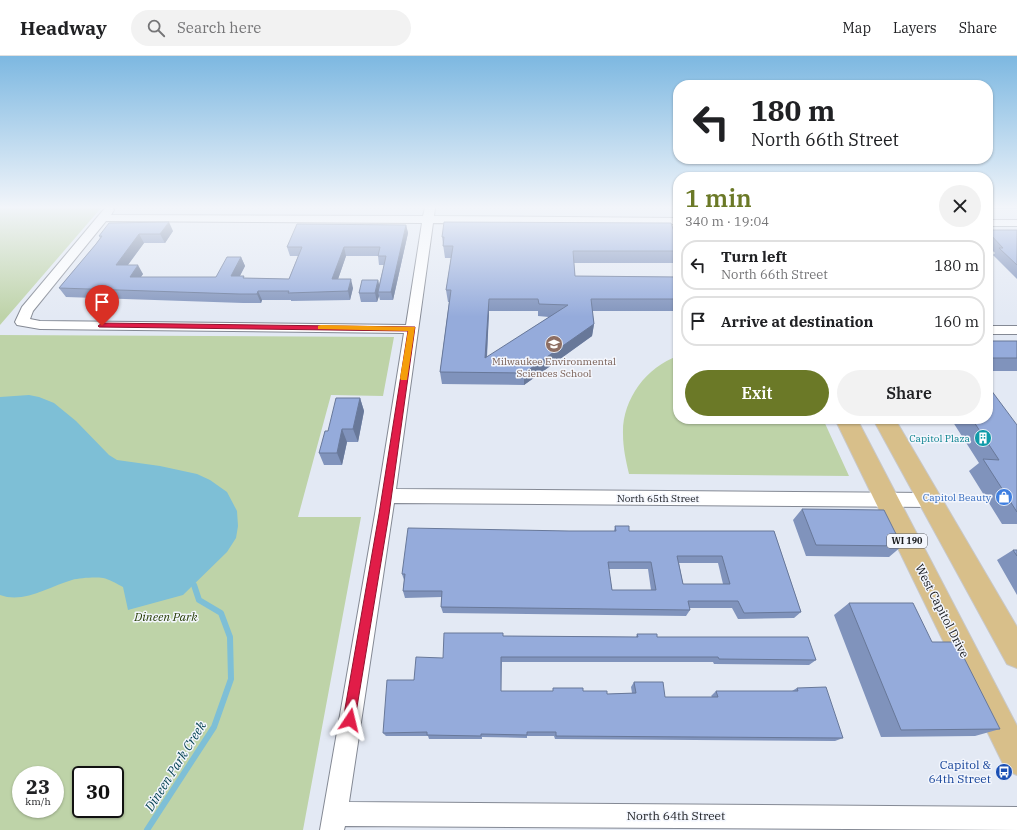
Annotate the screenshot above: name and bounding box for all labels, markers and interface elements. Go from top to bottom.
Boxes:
search box [131,10,411,46]
text: Headway [20,16,107,40]
icon: search [145,17,167,39]
text: Search here [177,18,261,37]
text: Map [843,19,871,37]
text: Layers [893,19,937,37]
text: Share [959,19,997,37]
text: 180 m [751,92,835,129]
icon: left [685,96,737,148]
text: North 66th Street [751,128,899,151]
text: 1 min [685,182,752,214]
button: close [939,185,981,227]
text: 340 m · 19:04 [685,213,769,230]
text: Turn left [721,247,787,266]
icon: left [687,254,709,276]
text: 180 m [934,256,979,275]
text: North 66th Street [721,266,828,283]
pin [85,285,119,326]
icon: arrive [91,291,113,313]
icon: arrive [687,310,709,332]
text: Arrive at destination [721,312,873,331]
text: 160 m [934,312,979,331]
school or university icon: Milwaukee Environmental Sciences School [544,334,564,354]
place label: Milwaukee Environmental Sciences School [492,355,616,380]
button: Exit [685,370,829,416]
button: Share [837,370,981,416]
building icon: Capitol Plaza [973,428,993,448]
place label: Capitol Plaza [909,432,971,445]
shop icon: Capitol Beauty [994,487,1014,507]
place label: Capitol Beauty [923,491,992,504]
street label: North 65th Street [617,492,700,505]
road number: WI 190 [887,534,927,548]
street label: West Capitol Drive [912,561,973,660]
park label: Dineen Park [133,609,198,624]
position arrow [329,699,371,741]
water label: Dineen Park Creek [140,718,210,815]
place label: Capitol & 64th Street [928,757,991,786]
bus stop icon: Capitol & 64th Street [994,762,1014,782]
speed limit sign: 30 [72,766,124,818]
text: 23 [26,773,50,800]
text: km/h [25,795,51,808]
street label: North 64th Street [627,808,725,823]

